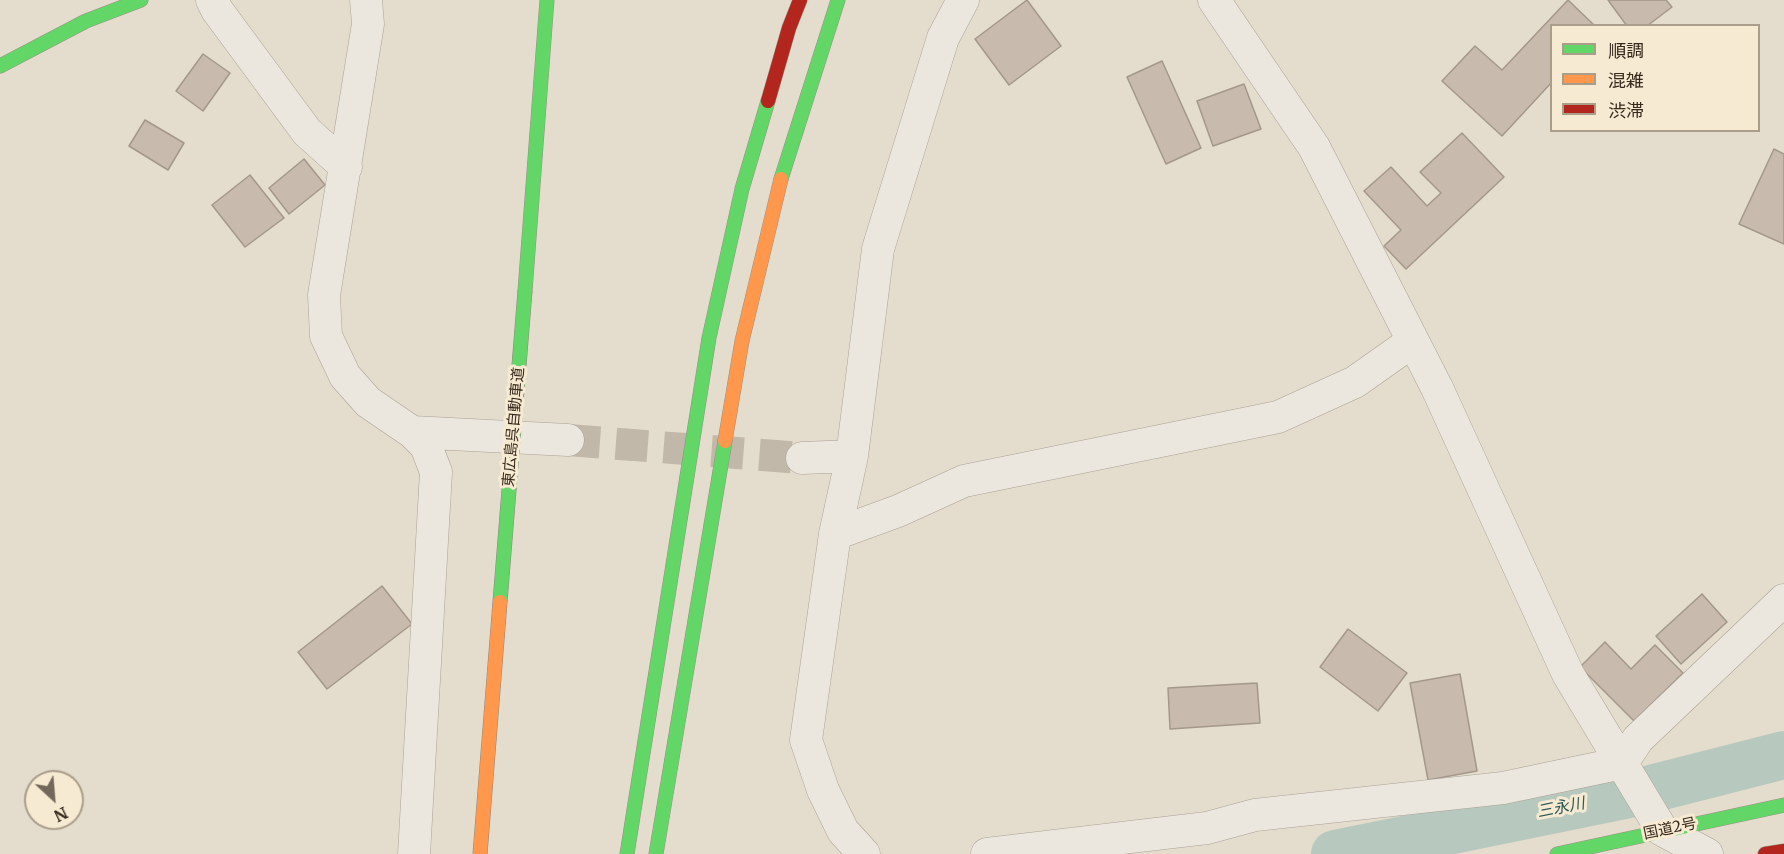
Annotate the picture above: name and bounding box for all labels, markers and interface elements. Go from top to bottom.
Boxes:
legend [1550,24,1760,132]
text: 順調 [1608,39,1644,62]
text: 混雑 [1608,69,1644,92]
text: 渋滞 [1608,99,1644,122]
street label: 東広島呉自動車道 [500,366,528,488]
north arrow [24,770,84,830]
water label: 三永川 [1536,794,1586,822]
text: N [51,803,71,826]
street label: 国道2号 [1642,815,1698,843]

